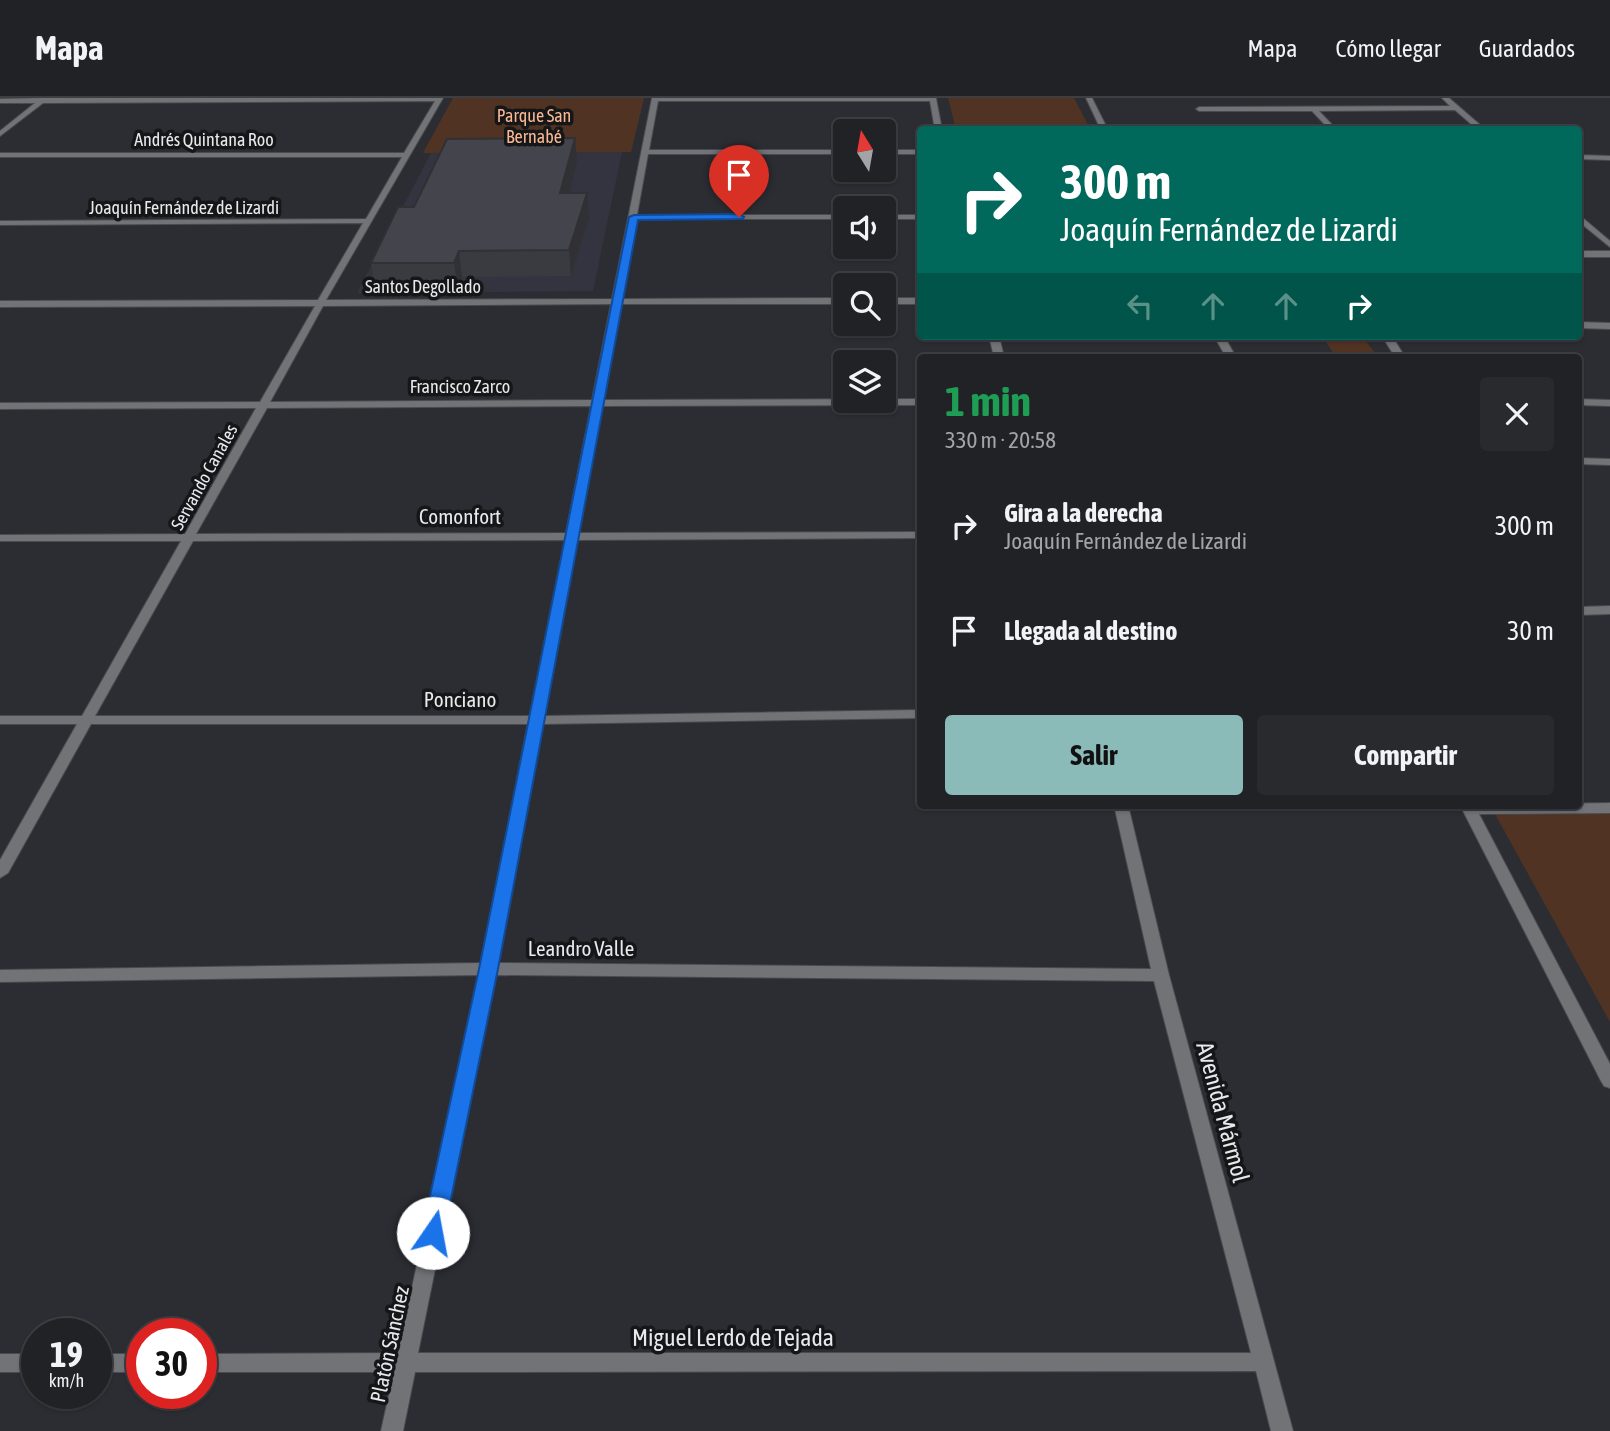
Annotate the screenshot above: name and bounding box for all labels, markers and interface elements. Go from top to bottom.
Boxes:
text: Mapa [35,29,103,67]
text: Mapa [1248,35,1297,62]
text: Cómo llegar [1335,35,1441,62]
text: Guardados [1479,35,1575,62]
park label: Parque San Bernabé [497,105,571,147]
north arrow [833,119,896,182]
map controls [833,119,896,413]
street label: Andrés Quintana Roo [134,129,274,150]
pin [709,145,769,217]
text: 300 m [1060,153,1171,209]
icon: right [945,154,1036,245]
icon: arrive [720,156,758,194]
button: sound [833,196,896,259]
street label: Joaquín Fernández de Lizardi [89,197,279,218]
text: Joaquín Fernández de Lizardi [1060,211,1398,248]
button: search [833,273,896,336]
street label: Santos Degollado [365,276,481,297]
icon: left [1121,287,1159,325]
icon: ahead [1194,287,1232,325]
icon: ahead [1267,287,1305,325]
icon: right [1340,287,1378,325]
button: layers [833,350,896,413]
street label: Francisco Zarco [410,376,510,397]
text: 1 min [945,377,1031,425]
button: close [1480,377,1554,451]
street label: Servando Canales [166,421,242,533]
text: 330 m · 20:58 [945,427,1056,453]
text: Gira a la derecha [1004,498,1163,528]
street label: Comonfort [419,504,501,528]
icon: right [945,507,983,545]
text: 300 m [1495,511,1554,541]
text: Joaquín Fernández de Lizardi [1004,528,1247,554]
icon: arrive [945,612,983,650]
text: Llegada al destino [1004,616,1177,646]
text: 30 m [1507,616,1554,646]
street label: Ponciano [424,687,496,711]
button: Salir [945,715,1243,795]
button: Compartir [1257,715,1554,795]
street label: Leandro Valle [528,936,634,960]
street label: Avenida Mármol [1191,1039,1255,1186]
position arrow [396,1196,470,1270]
street label: Platón Sánchez [365,1283,413,1404]
speed limit sign: 30 [126,1318,217,1409]
street label: Miguel Lerdo de Tejada [632,1324,834,1351]
text: 19 [50,1334,83,1374]
text: km/h [49,1370,84,1391]

